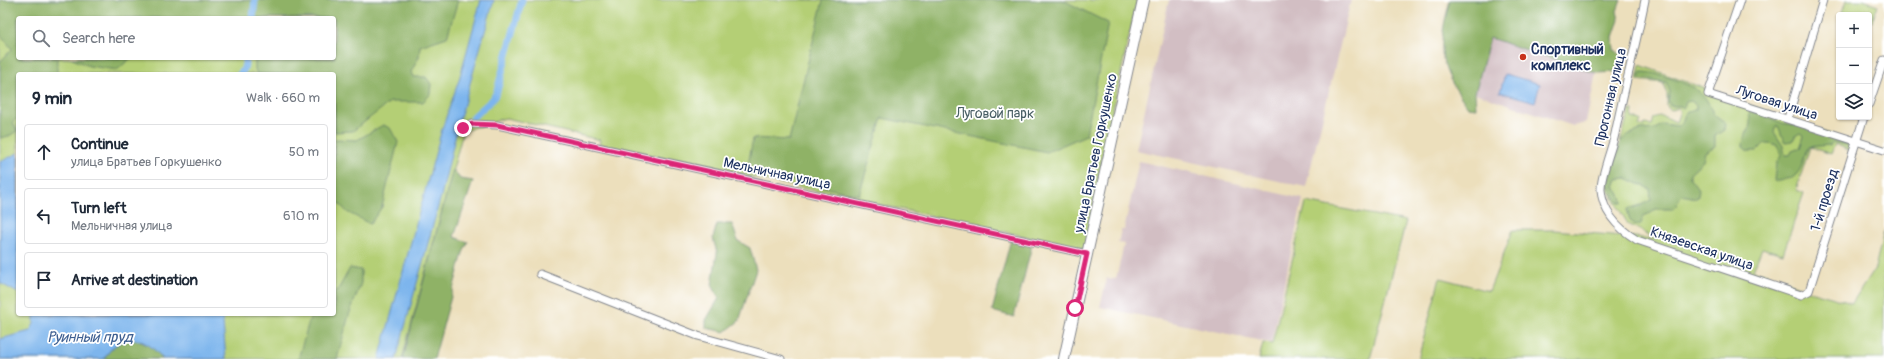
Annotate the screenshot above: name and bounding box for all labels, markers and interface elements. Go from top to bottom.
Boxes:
map controls [1836,12,1872,120]
button: + [1836,12,1872,48]
search box [16,16,336,60]
icon: search [30,27,52,49]
text: Search here [62,29,135,48]
place label: Спортивный комплекс [1531,41,1604,74]
street label: Прогонная улица [1591,47,1630,148]
button: − [1836,48,1872,84]
marker: Спортивный комплекс [1518,52,1528,62]
street label: улица Братьев Горкушенко [1070,72,1121,235]
street label: Луговая улица [1733,81,1820,124]
button: layers [1836,84,1872,120]
text: 9 min [32,88,72,109]
text: Walk · 660 m [246,90,320,106]
park label: Луговой парк [955,105,1034,122]
route end [454,119,472,137]
text: Continue [71,135,129,154]
icon: ahead [33,141,55,163]
text: 50 m [289,144,319,160]
text: улица Братьев Горкушенко [71,154,222,170]
street label: Мельничная улица [722,154,832,193]
street label: 1-й проезд [1807,166,1842,233]
text: Turn left [71,199,127,218]
icon: left [33,205,55,227]
text: 610 m [283,208,319,224]
text: Мельничная улица [71,218,172,234]
street label: Князевская улица [1648,223,1755,274]
icon: arrive [33,269,55,291]
text: Arrive at destination [71,271,198,290]
route start [1066,299,1084,317]
water label: Руинный пруд [47,328,135,347]

